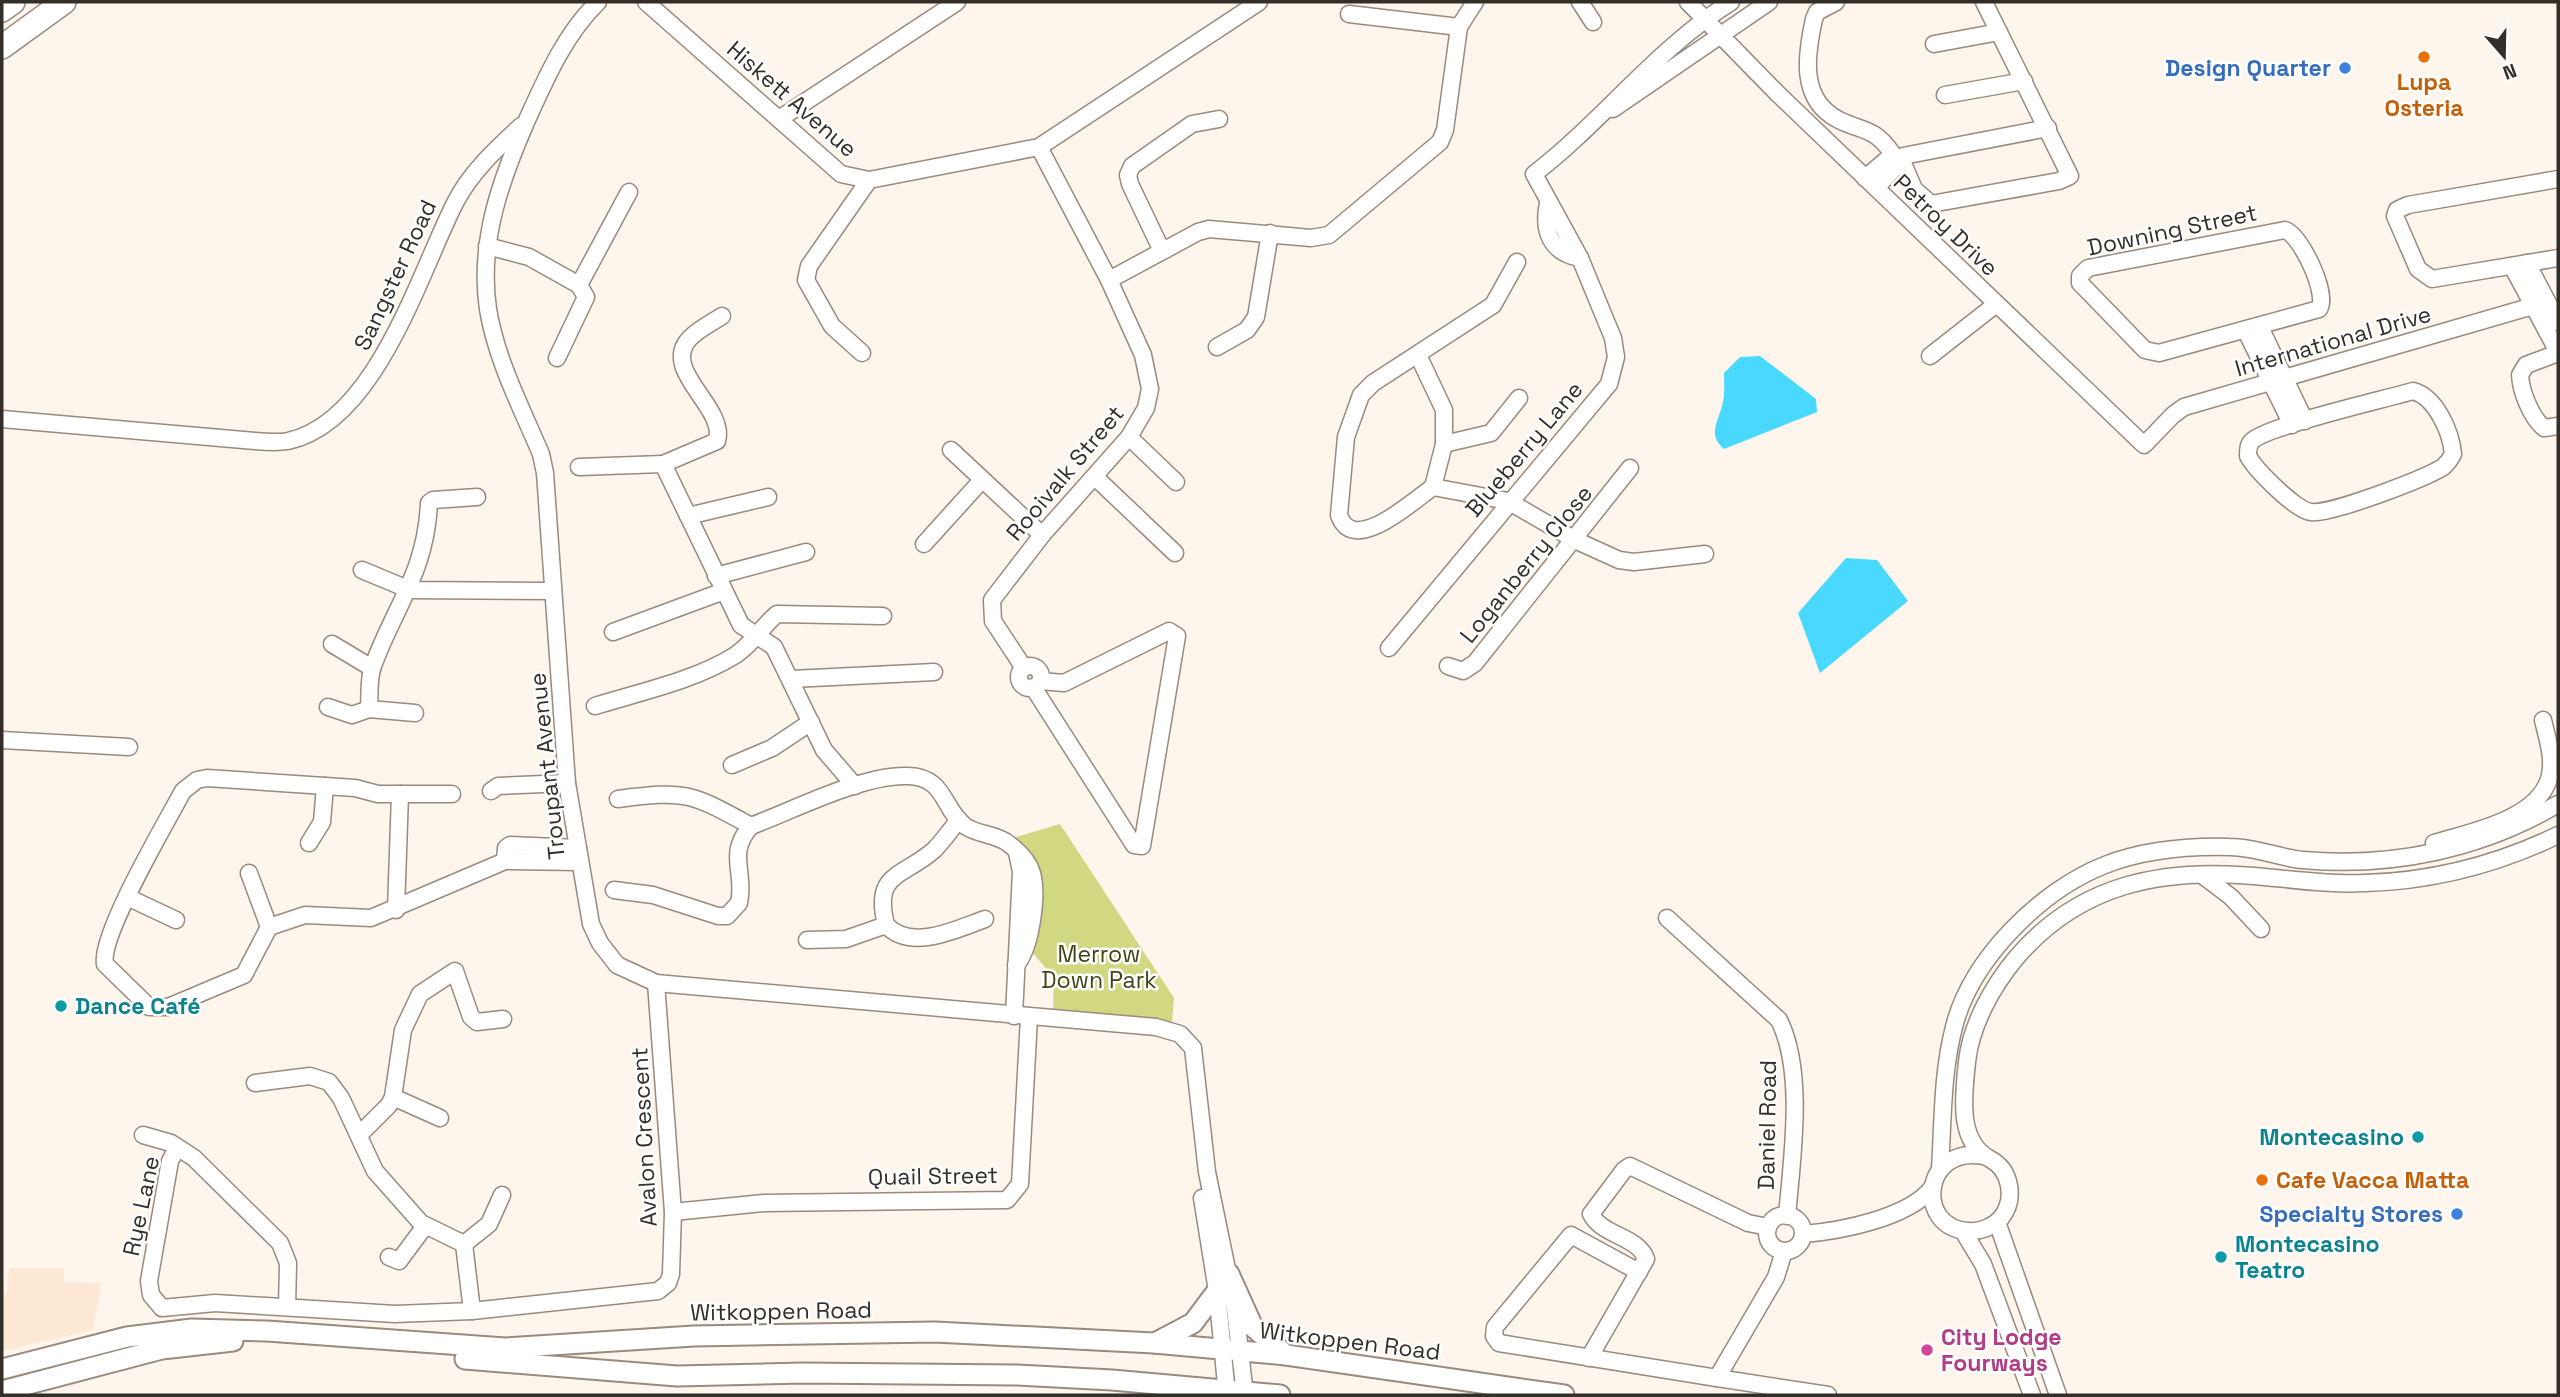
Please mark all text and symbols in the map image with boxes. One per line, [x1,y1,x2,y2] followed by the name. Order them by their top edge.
[2469,21,2539,91] north arrow
[721,34,863,164] street label: Hiskett Avenue
[2416,49,2432,65] marker: Lupa Osteria
[2165,53,2331,83] place label: Design Quarter
[2499,58,2520,85] text: N
[2337,60,2353,76] marker: Design Quarter
[2384,67,2464,123] place label: Lupa Osteria
[1887,167,2005,283] street label: Petroy Drive
[347,195,443,355] street label: Sangster Road
[2085,197,2259,263] street label: Downing Street
[2231,299,2435,383] street label: International Drive
[1459,375,1589,523] street label: Blueberry Lane
[1000,399,1130,547] street label: Rooivalk Street
[1453,479,1599,649] street label: Loganberry Close
[522,671,572,861] street label: Troupant Avenue
[1041,939,1157,995] park label: Merrow Down Park
[75,991,201,1021] place label: Dance Café
[53,998,69,1014] marker: Dance Café
[624,1046,664,1228] street label: Avalon Crescent
[1751,1060,1783,1190] street label: Daniel Road
[2259,1122,2404,1152] place label: Montecasino
[2410,1129,2426,1145] marker: Montecasino
[116,1153,166,1259] street label: Rye Lane
[868,1160,998,1192] street label: Quail Street
[2276,1165,2469,1195] place label: Cafe Vacca Matta
[2254,1172,2270,1188] marker: Cafe Vacca Matta
[2260,1199,2443,1229] place label: Specialty Stores
[2449,1206,2465,1222] marker: Specialty Stores
[2235,1229,2380,1285] place label: Montecasino Teatro
[2213,1249,2229,1265] marker: Montecasino Teatro
[690,1294,872,1328] street label: Witkoppen Road
[1258,1315,1442,1367] street label: Witkoppen Road
[1941,1322,2062,1378] place label: City Lodge Fourways
[1919,1342,1935,1358] marker: City Lodge Fourways

